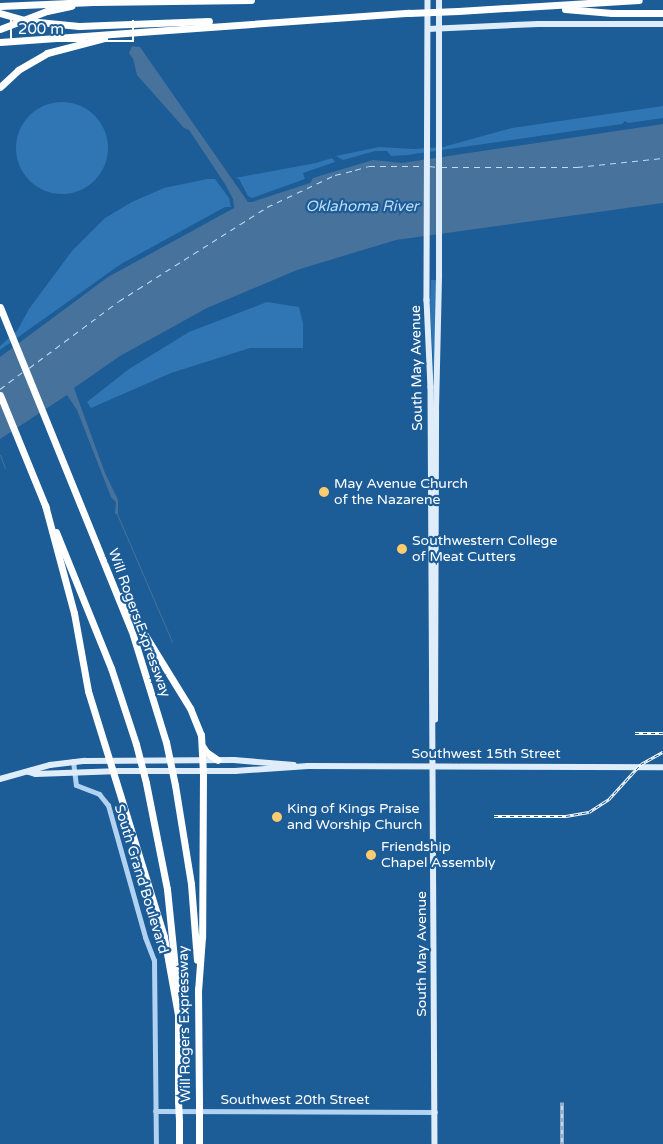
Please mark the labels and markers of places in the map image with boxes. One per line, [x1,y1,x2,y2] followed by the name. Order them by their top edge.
[334,476,468,508] place label: May Avenue Church of the Nazarene
[318,486,330,498] marker: May Avenue Church of the Nazarene
[412,533,557,566] place label: Southwestern College of Meat Cutters
[396,543,408,555] marker: Southwestern College of Meat Cutters
[287,801,422,834] place label: King of Kings Praise and Worship Church
[271,811,283,823] marker: King of Kings Praise and Worship Church
[381,839,496,872] place label: Friendship Chapel Assembly
[365,849,377,861] marker: Friendship Chapel Assembly

